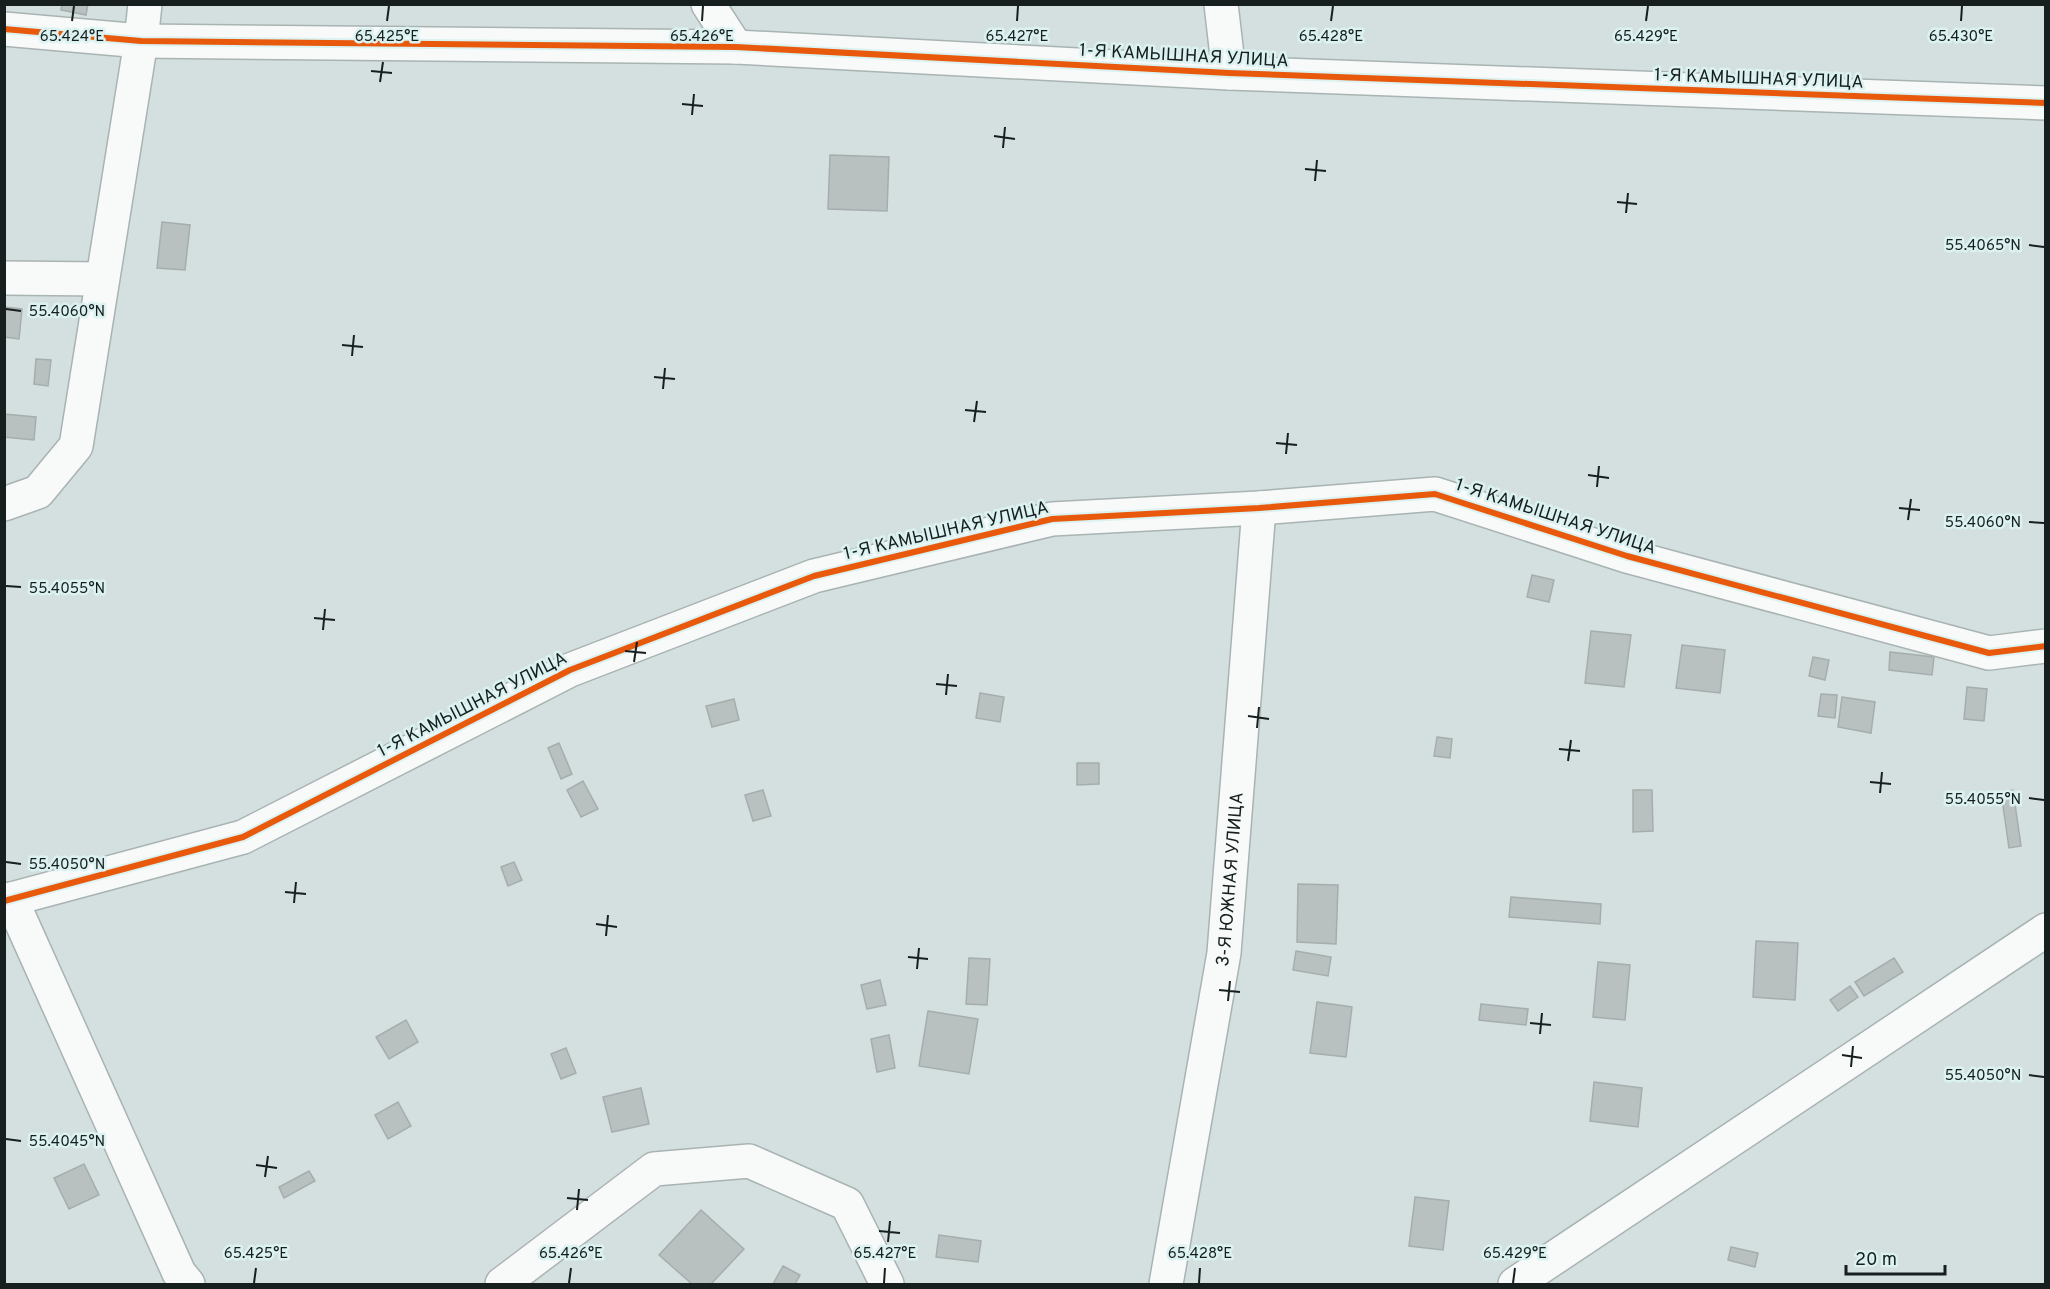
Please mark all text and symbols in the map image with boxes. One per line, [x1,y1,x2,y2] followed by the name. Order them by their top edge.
[40,28,104,47] text: 65.424°E
[355,28,419,47] text: 65.425°E
[670,28,734,47] text: 65.426°E
[986,28,1048,47] text: 65.427°E
[1299,28,1363,47] text: 65.428°E
[1614,28,1678,47] text: 65.429°E
[1929,28,1993,47] text: 65.430°E
[1079,40,1289,73] street label: 1-Я КАМЫШНАЯ УЛИЦА
[1654,64,1864,95] street label: 1-Я КАМЫШНАЯ УЛИЦА
[1945,237,2021,256] text: 55.4065°N
[29,303,105,322] text: 55.4060°N
[1452,474,1659,561] street label: 1-Я КАМЫШНАЯ УЛИЦА
[842,497,1051,566] street label: 1-Я КАМЫШНАЯ УЛИЦА
[1945,514,2021,533] text: 55.4060°N
[29,580,105,599] text: 55.4055°N
[374,648,571,763] street label: 1-Я КАМЫШНАЯ УЛИЦА
[1212,791,1250,968] street label: 3-Я ЮЖНАЯ УЛИЦА
[1945,791,2021,810] text: 55.4055°N
[29,856,105,875] text: 55.4050°N
[1945,1067,2021,1086] text: 55.4050°N
[29,1133,105,1152] text: 55.4045°N
[1846,1238,1945,1276] scale bar
[224,1245,288,1264] text: 65.425°E
[539,1245,603,1264] text: 65.426°E
[854,1245,916,1264] text: 65.427°E
[1168,1245,1232,1264] text: 65.428°E
[1483,1245,1547,1264] text: 65.429°E
[1855,1249,1897,1272] text: 20 m

